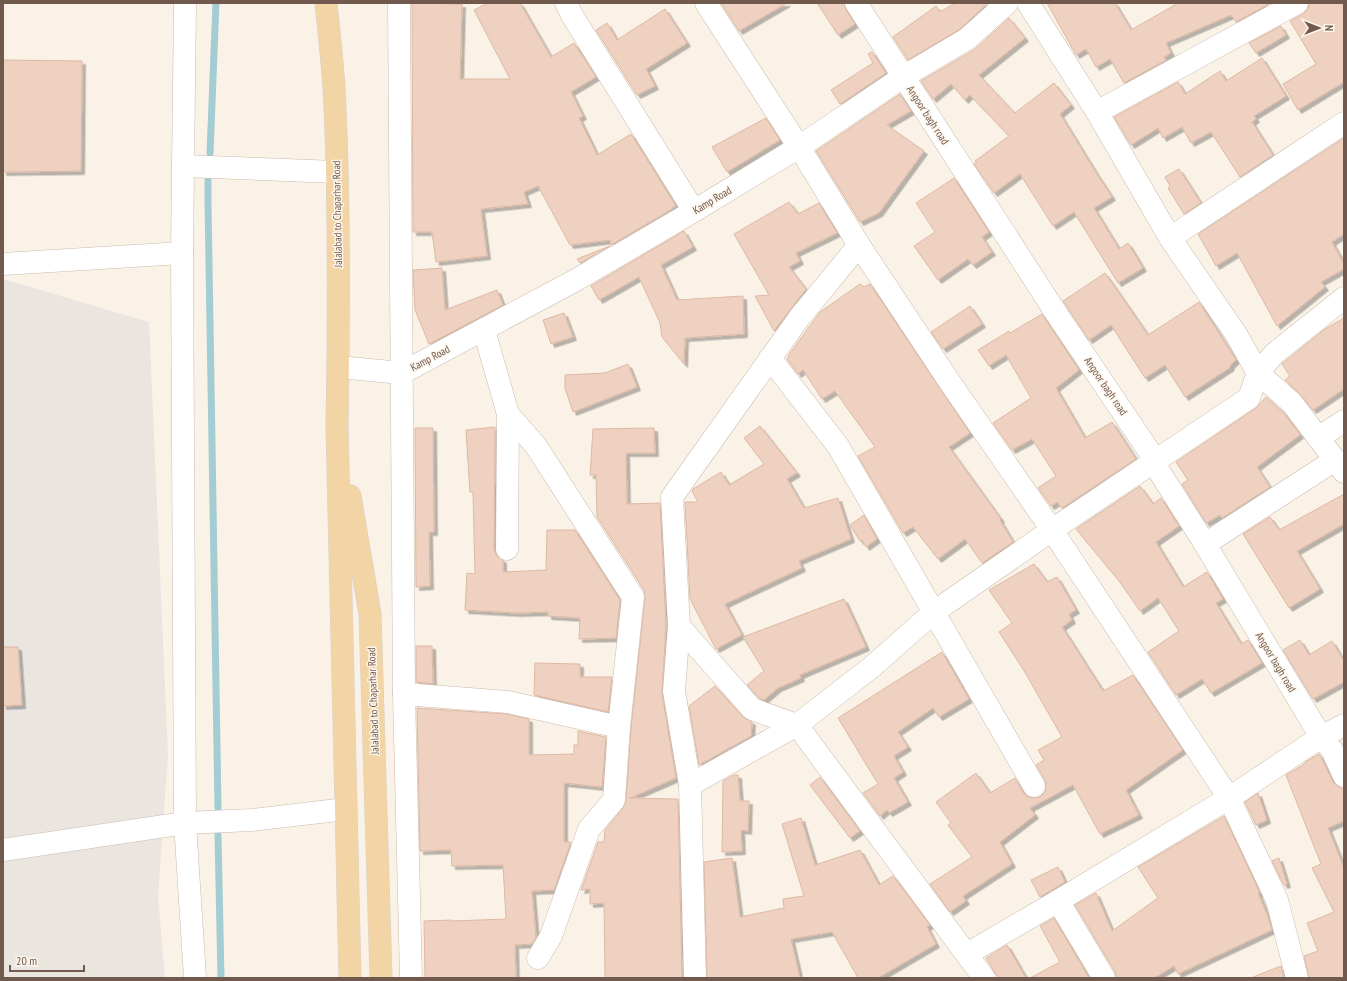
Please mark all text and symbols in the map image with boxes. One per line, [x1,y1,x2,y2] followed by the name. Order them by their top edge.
[1299,8,1339,48] north arrow
[1322,25,1336,31] text: N
[904,83,952,147] street label: Angoor bagh road
[329,160,345,269] street label: Jalalabad to Chaparhar Road
[690,183,734,217] street label: Kamp Road
[408,342,452,374] street label: Kamp Road
[1081,354,1131,418] street label: Angoor bagh road
[1253,629,1300,695] street label: Angoor bagh road
[364,647,382,756] street label: Jalalabad to Chaparhar Road
[10,947,84,973] scale bar
[16,953,37,968] text: 20 m

